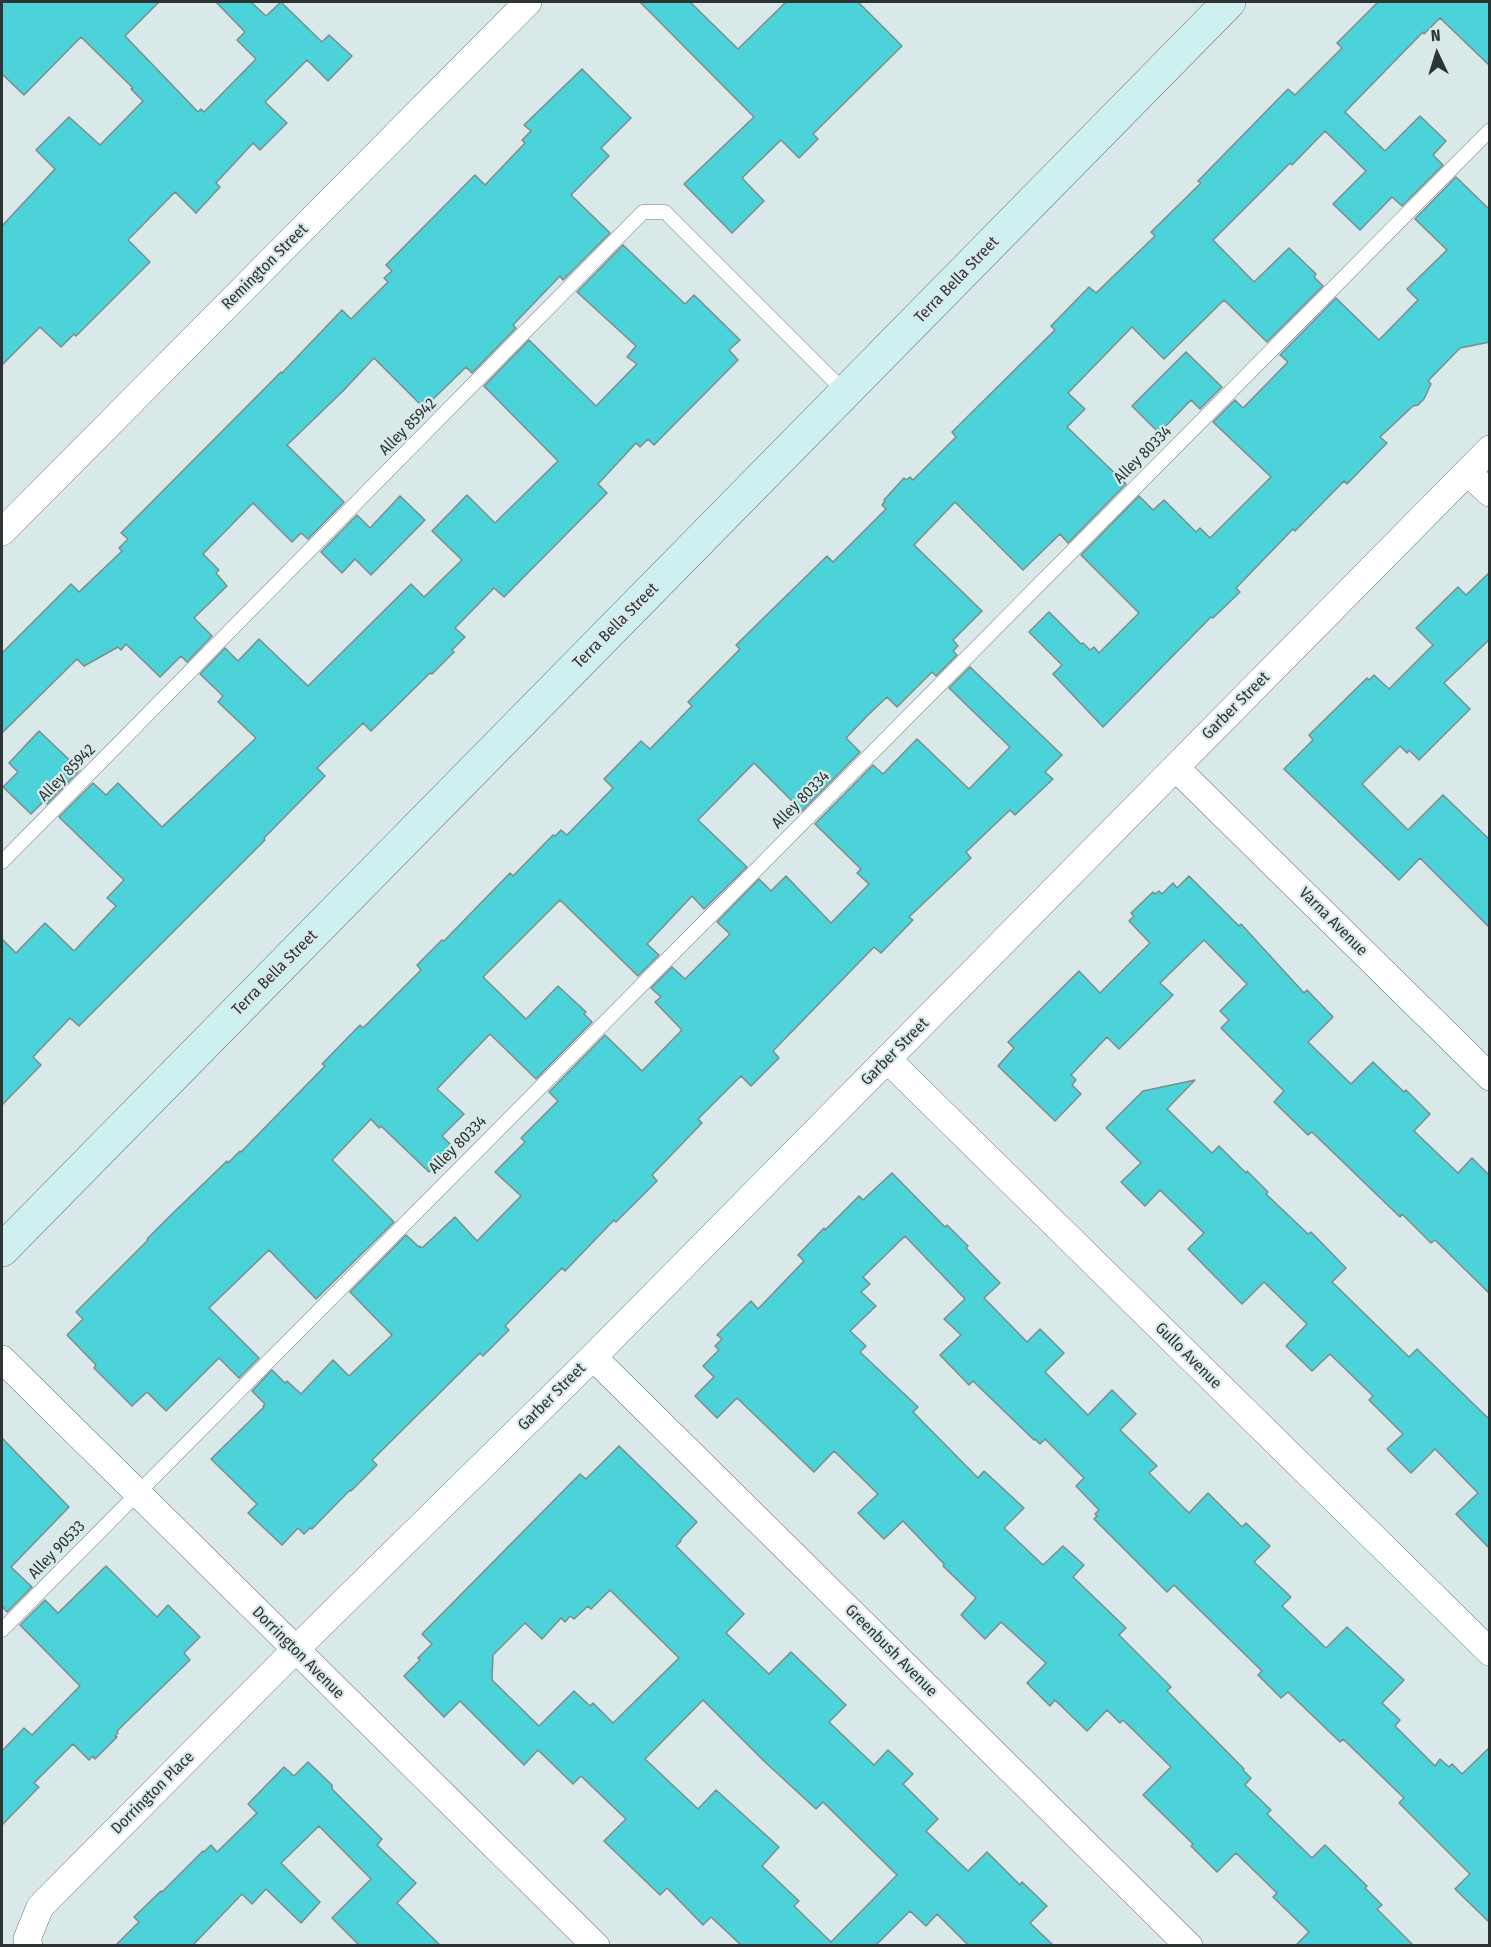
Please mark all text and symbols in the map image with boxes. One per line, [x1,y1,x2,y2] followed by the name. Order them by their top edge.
[1407,24,1467,84] north arrow
[1430,26,1441,45] text: N
[218,220,312,314] street label: Remington Street
[911,233,1003,327] street label: Terra Bella Street
[375,394,441,460] street label: Alley 85942
[1110,422,1176,488] street label: Alley 80334
[569,579,663,673] street label: Terra Bella Street
[1198,668,1274,744] street label: Garber Street
[34,740,100,806] street label: Alley 85942
[768,767,834,833] street label: Alley 80334
[1295,884,1371,960] street label: Varna Avenue
[228,926,322,1020] street label: Terra Bella Street
[857,1014,933,1090] street label: Garber Street
[425,1112,491,1178] street label: Alley 80334
[1151,1319,1225,1393] street label: Gullo Avenue
[514,1359,590,1435] street label: Garber Street
[25,1517,89,1583] street label: Alley 90533
[841,1601,941,1701] street label: Greenbush Avenue
[248,1603,348,1703] street label: Dorrington Avenue
[108,1748,198,1838] street label: Dorrington Place

